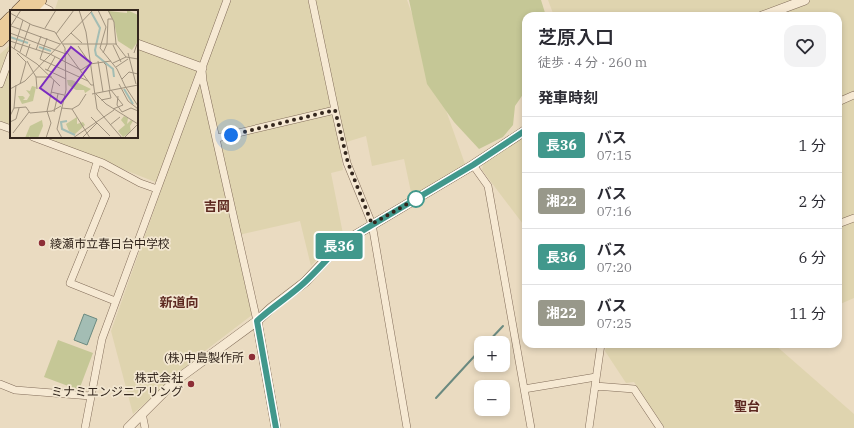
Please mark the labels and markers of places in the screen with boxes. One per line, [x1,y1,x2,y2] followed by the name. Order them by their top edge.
[407,190,425,208] unlabelled marker
[50,236,170,251] place label: 綾瀬市立春日台中学校
[37,238,47,248] marker: 綾瀬市立春日台中学校
[164,350,244,365] place label: (株)中島製作所
[247,352,257,362] marker: (株)中島製作所
[51,370,183,399] place label: 株式会社 ミナミエンジニアリング
[186,379,196,389] marker: 株式会社 ミナミエンジニアリング

